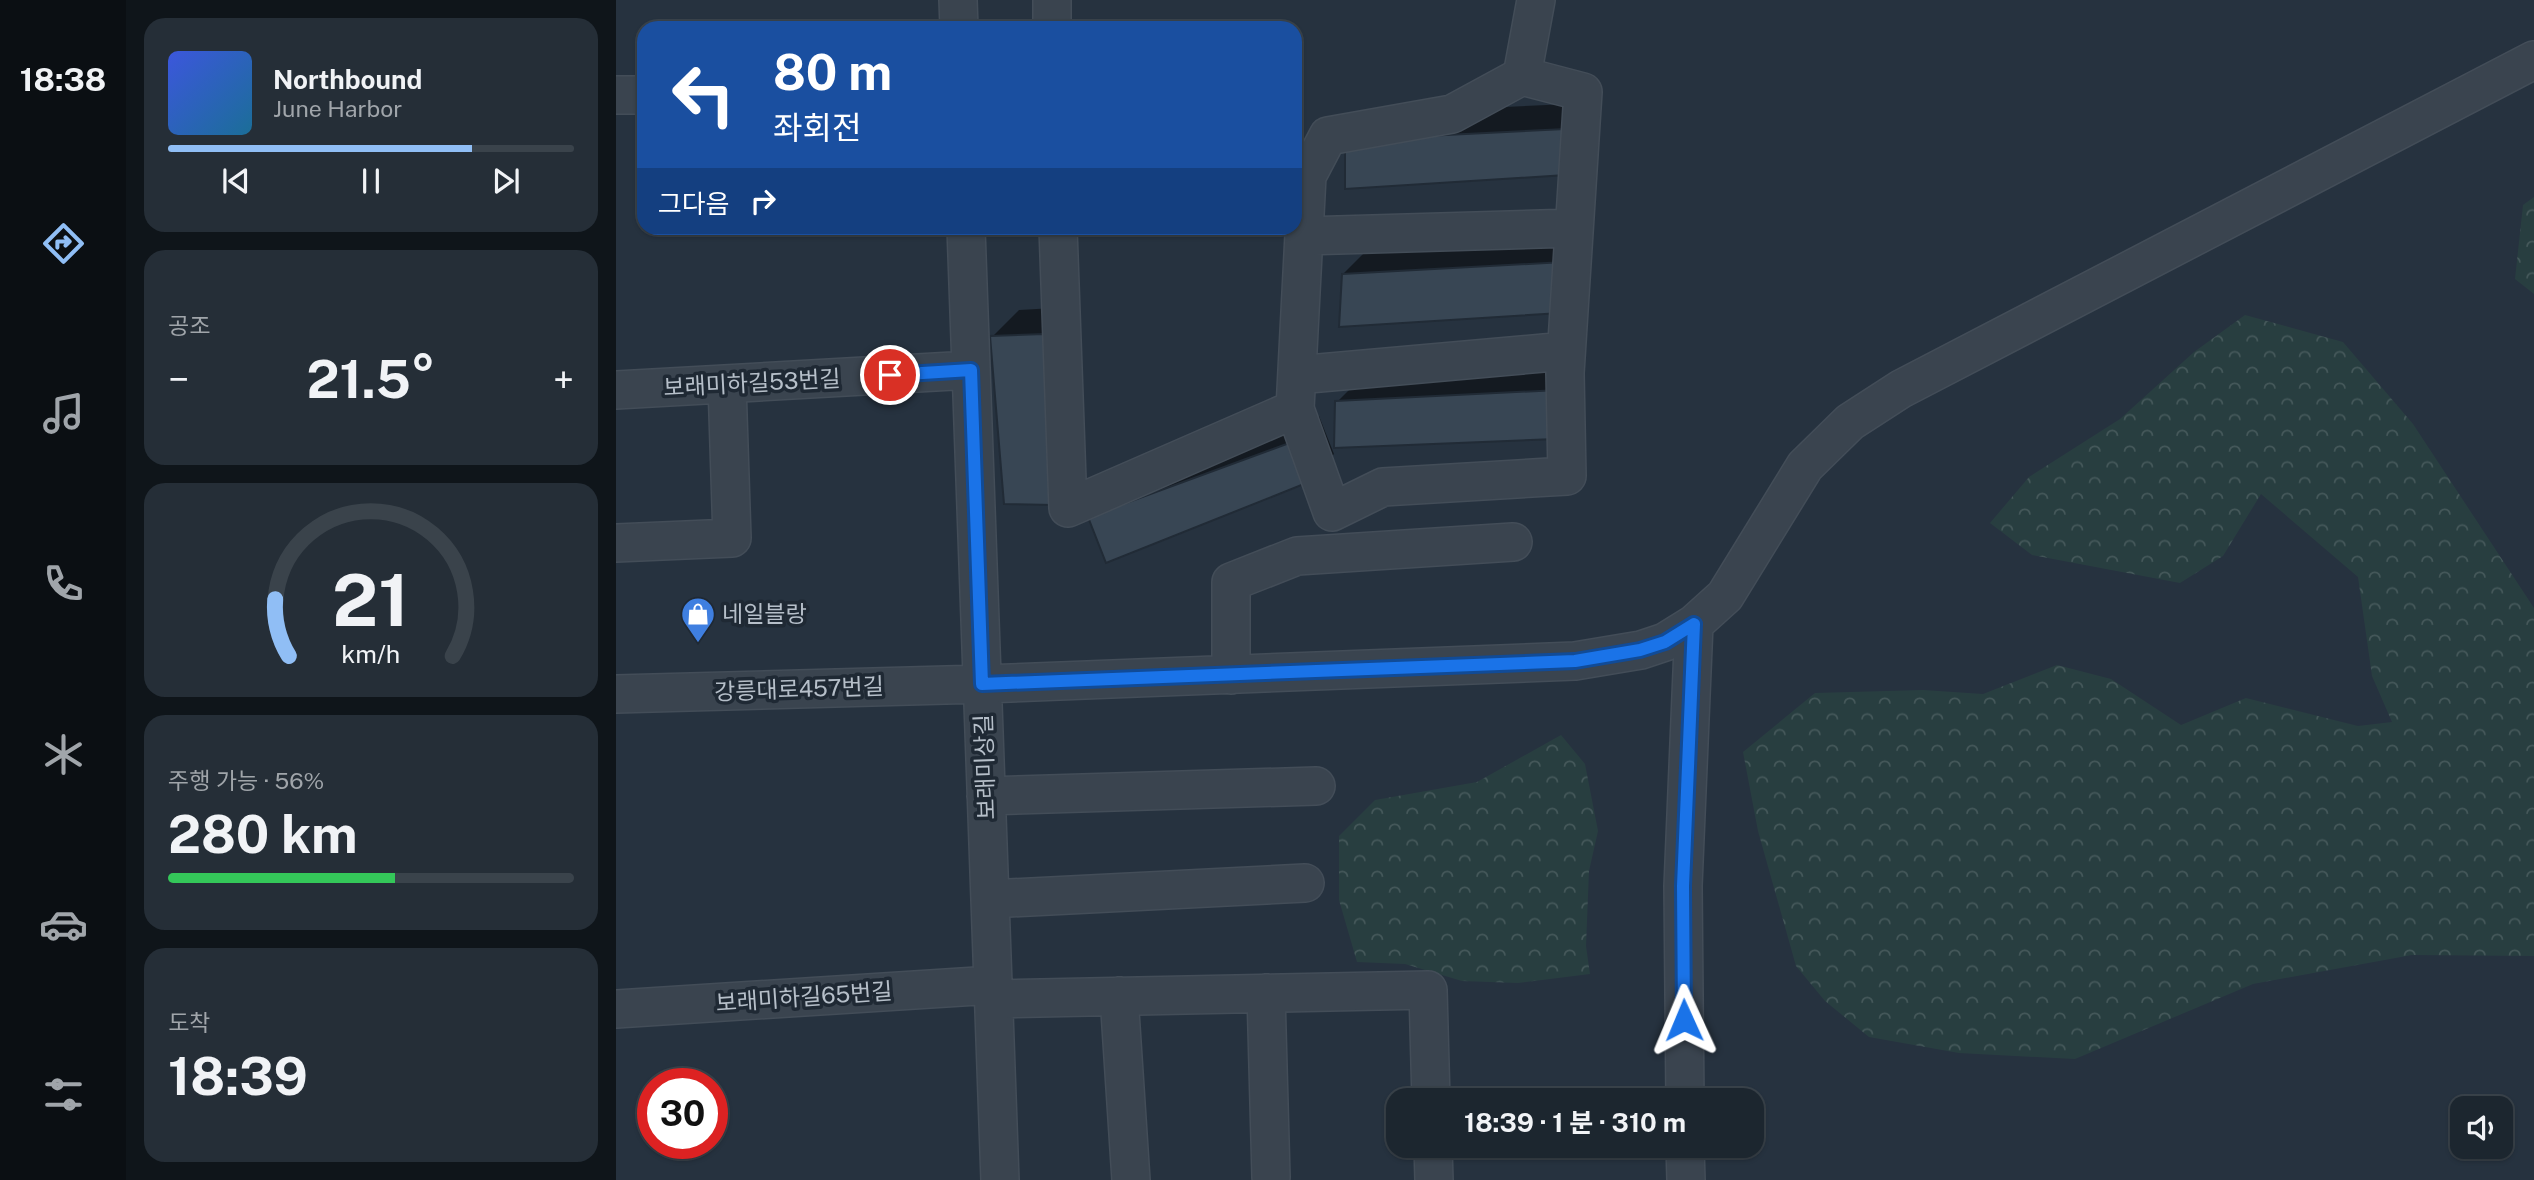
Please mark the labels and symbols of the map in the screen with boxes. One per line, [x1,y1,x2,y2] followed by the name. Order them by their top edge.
[860,345,920,405] pin
[663,364,841,401] street label: 보래미하길53번길
[679,595,717,644] shop icon: 네일블랑
[722,600,807,627] place label: 네일블랑
[714,672,884,705] street label: 강릉대로457번길
[969,714,1000,820] street label: 보래미상길
[715,977,893,1016] street label: 보래미하길65번길
[1647,983,1721,1057] position arrow
[637,1068,728,1159] speed limit sign: 30

